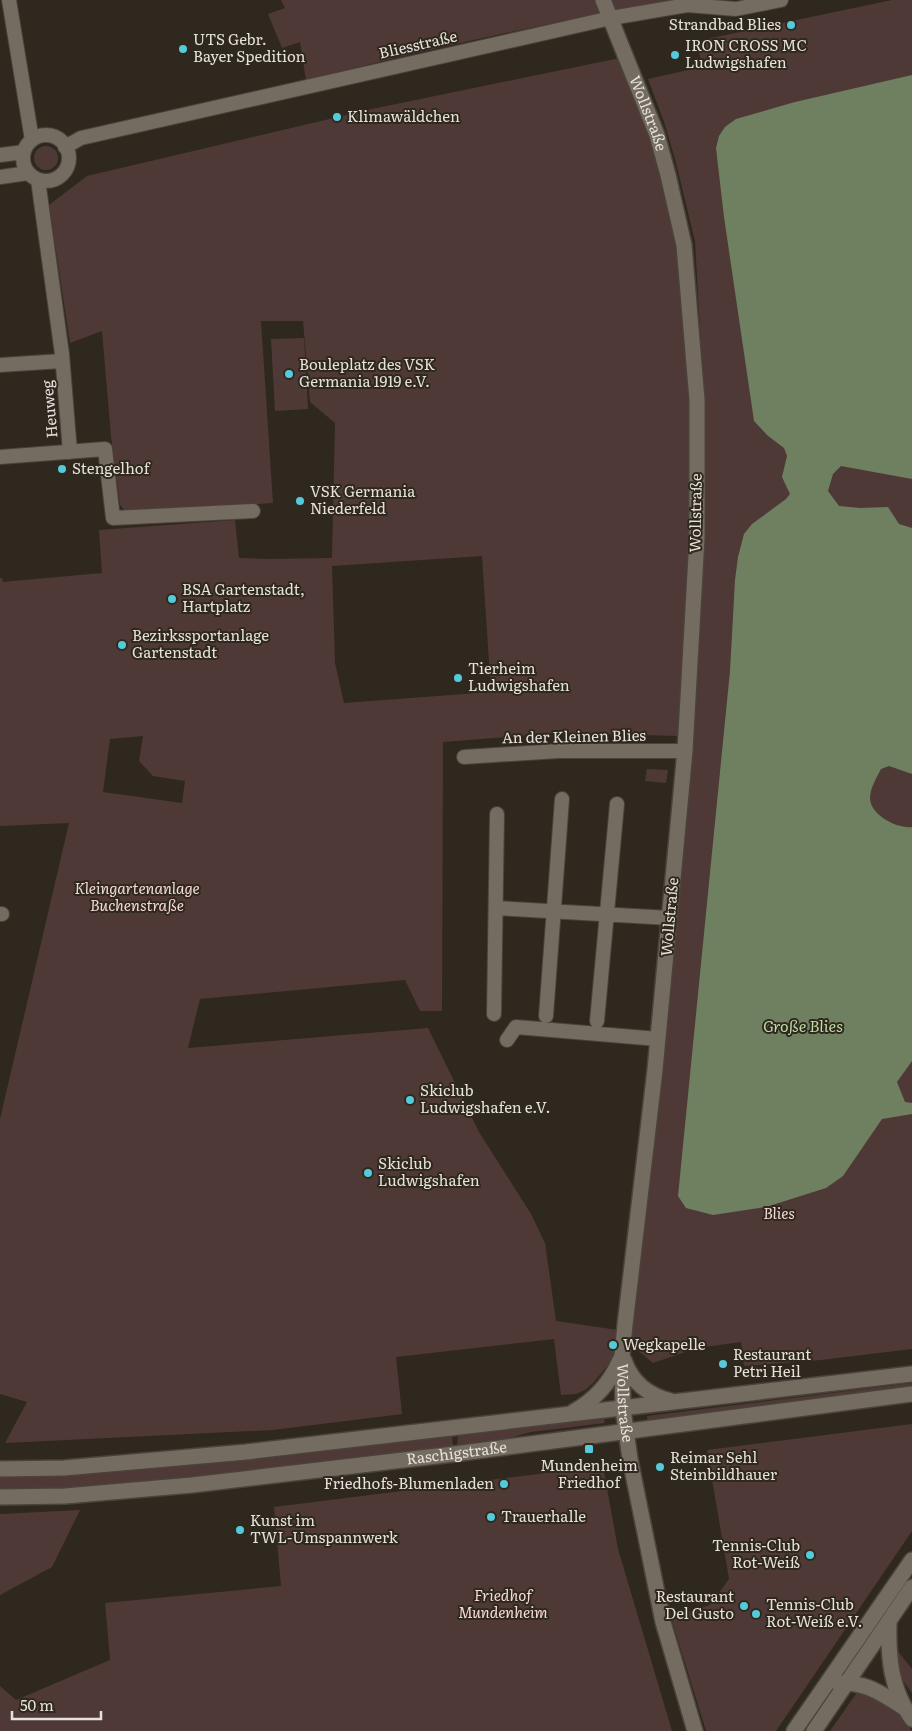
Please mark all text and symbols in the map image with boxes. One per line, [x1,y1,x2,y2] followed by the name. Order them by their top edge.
[669,12,781,35] place label: Strandbad Blies
[785,19,797,31] marker: Strandbad Blies
[376,23,459,64] street label: Bliesstraße
[193,27,306,67] place label: UTS Gebr. Bayer Spedition
[685,33,807,73] place label: IRON CROSS MC Ludwigshafen
[177,43,189,55] marker: UTS Gebr. Bayer Spedition
[669,49,681,61] marker: IRON CROSS MC Ludwigshafen
[624,72,674,153] street label: Wollstraße
[347,104,460,127] place label: Klimawäldchen
[331,111,343,123] marker: Klimawäldchen
[299,352,436,392] place label: Bouleplatz des VSK Germania 1919 e.V.
[283,368,295,380] marker: Bouleplatz des VSK Germania 1919 e.V.
[34,379,62,439] street label: Heuweg
[72,456,151,479] place label: Stengelhof
[56,463,68,475] marker: Stengelhof
[682,473,707,553] street label: Wollstraße
[310,479,416,519] place label: VSK Germania Niederfeld
[294,495,306,507] marker: VSK Germania Niederfeld
[182,577,305,617] place label: BSA Gartenstadt, Hartplatz
[166,593,178,605] marker: BSA Gartenstadt, Hartplatz
[132,623,269,663] place label: Bezirkssportanlage Gartenstadt
[116,639,128,651] marker: Bezirkssportanlage Gartenstadt
[468,656,570,696] place label: Tierheim Ludwigshafen
[452,672,464,684] marker: Tierheim Ludwigshafen
[502,723,646,748] street label: An der Kleinen Blies
[74,876,200,916] park label: Kleingartenanlage Buchenstraße
[654,876,683,957] street label: Wollstraße
[763,1013,843,1037] water label: Große Blies
[420,1078,550,1118] place label: Skiclub Ludwigshafen e.V.
[404,1094,416,1106] marker: Skiclub Ludwigshafen e.V.
[378,1151,480,1191] place label: Skiclub Ludwigshafen
[362,1167,374,1179] marker: Skiclub Ludwigshafen
[763,1201,795,1224] park label: Blies
[623,1332,706,1355] place label: Wegkapelle
[607,1339,619,1351] marker: Wegkapelle
[733,1342,811,1382] place label: Restaurant Petri Heil
[717,1358,729,1370] marker: Restaurant Petri Heil
[612,1363,641,1444] street label: Wollstraße
[405,1434,508,1470] street label: Raschigstraße
[583,1443,595,1455] marker: Mundenheim Friedhof
[670,1445,777,1485] place label: Reimar Sehl Steinbildhauer
[540,1453,638,1493] place label: Mundenheim Friedhof
[654,1461,666,1473] marker: Reimar Sehl Steinbildhauer
[324,1471,494,1494] place label: Friedhofs-Blumenladen
[498,1478,510,1490] marker: Friedhofs-Blumenladen
[501,1504,586,1527] place label: Trauerhalle
[250,1508,399,1548] place label: Kunst im TWL-Umspannwerk
[485,1511,497,1523] marker: Trauerhalle
[234,1524,246,1536] marker: Kunst im TWL-Umspannwerk
[712,1533,800,1573] place label: Tennis-Club Rot-Weiß
[804,1549,816,1561] marker: Tennis-Club Rot-Weiß
[458,1583,548,1623] park label: Friedhof Mundenheim
[656,1584,734,1624] place label: Restaurant Del Gusto
[766,1592,862,1632] place label: Tennis-Club Rot-Weiß e.V.
[738,1600,750,1612] marker: Restaurant Del Gusto
[750,1608,762,1620] marker: Tennis-Club Rot-Weiß e.V.
[12,1688,101,1720] scale bar
[20,1693,54,1716] text: 50 m

